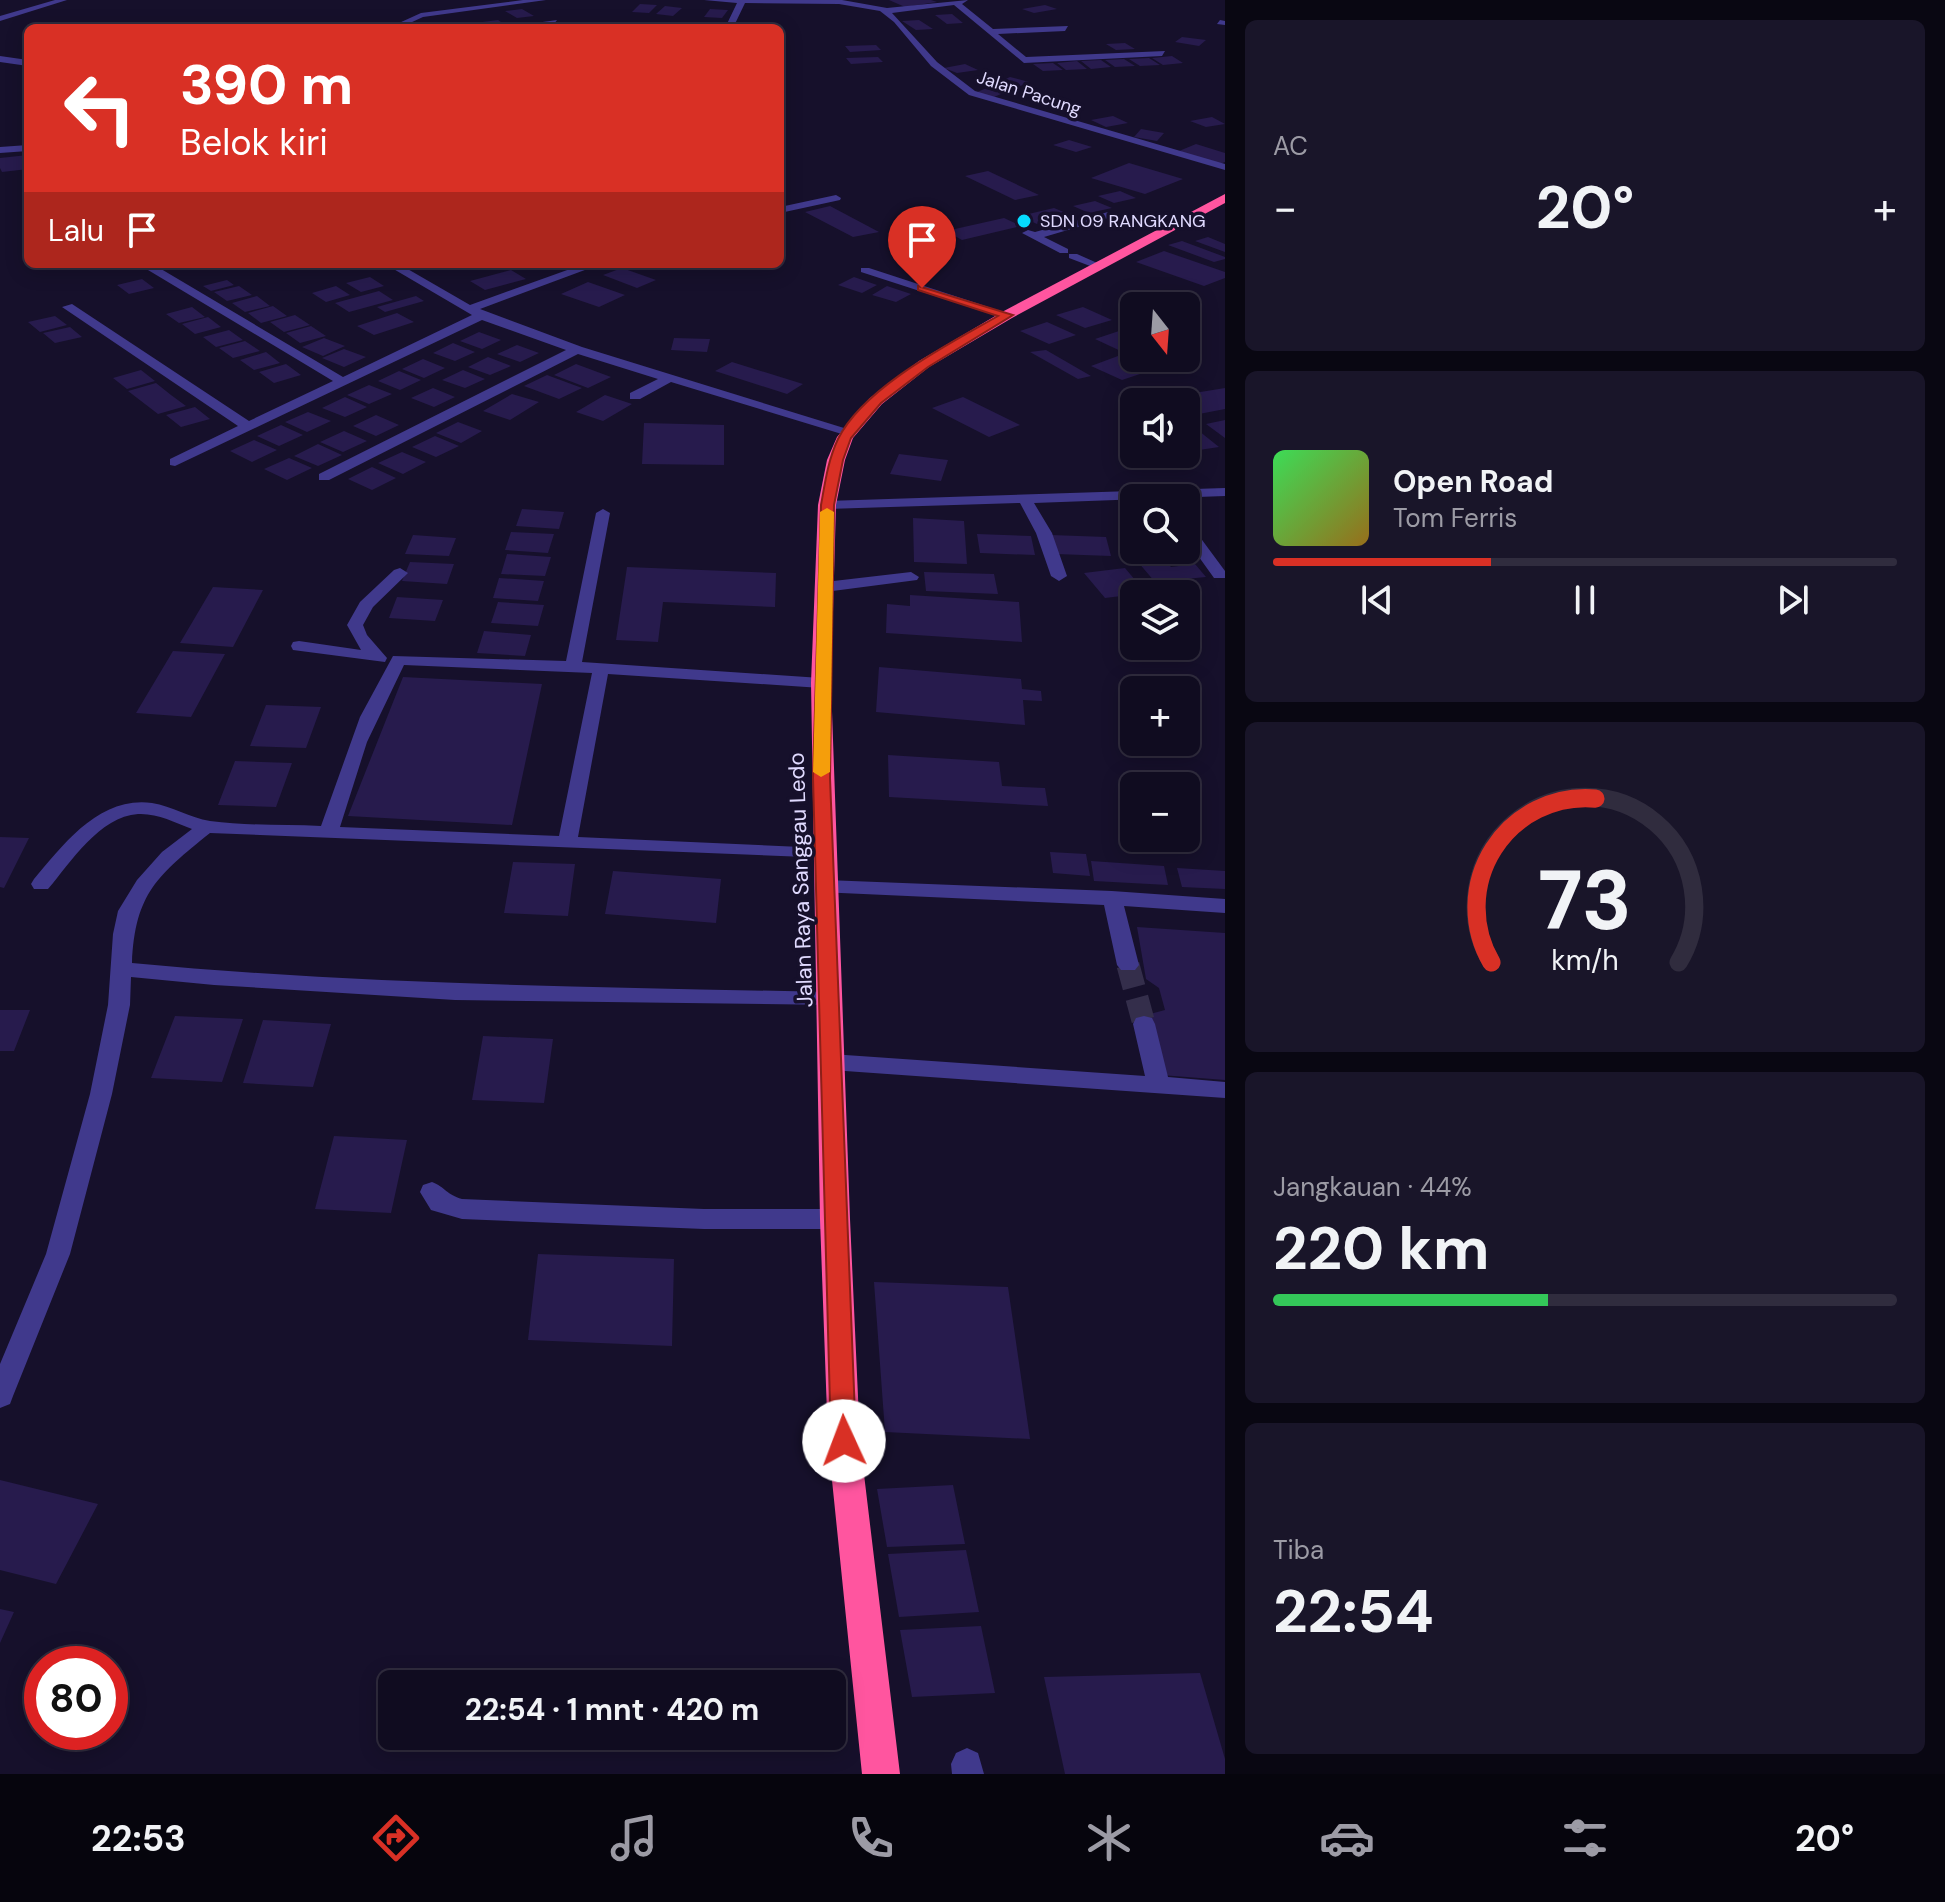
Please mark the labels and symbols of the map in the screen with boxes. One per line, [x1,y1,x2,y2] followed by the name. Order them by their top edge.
[974,65,1084,121] street label: Jalan Pacung
[888,206,956,288] pin
[1040,209,1206,233] place label: SDN 09 RANGKANG
[1015,212,1033,230] marker: SDN 09 RANGKANG
[1120,292,1200,372] north arrow
[782,752,819,1008] street label: Jalan Raya Sanggau Ledo
[802,1399,886,1483] position arrow
[24,1646,128,1750] speed limit sign: 80

